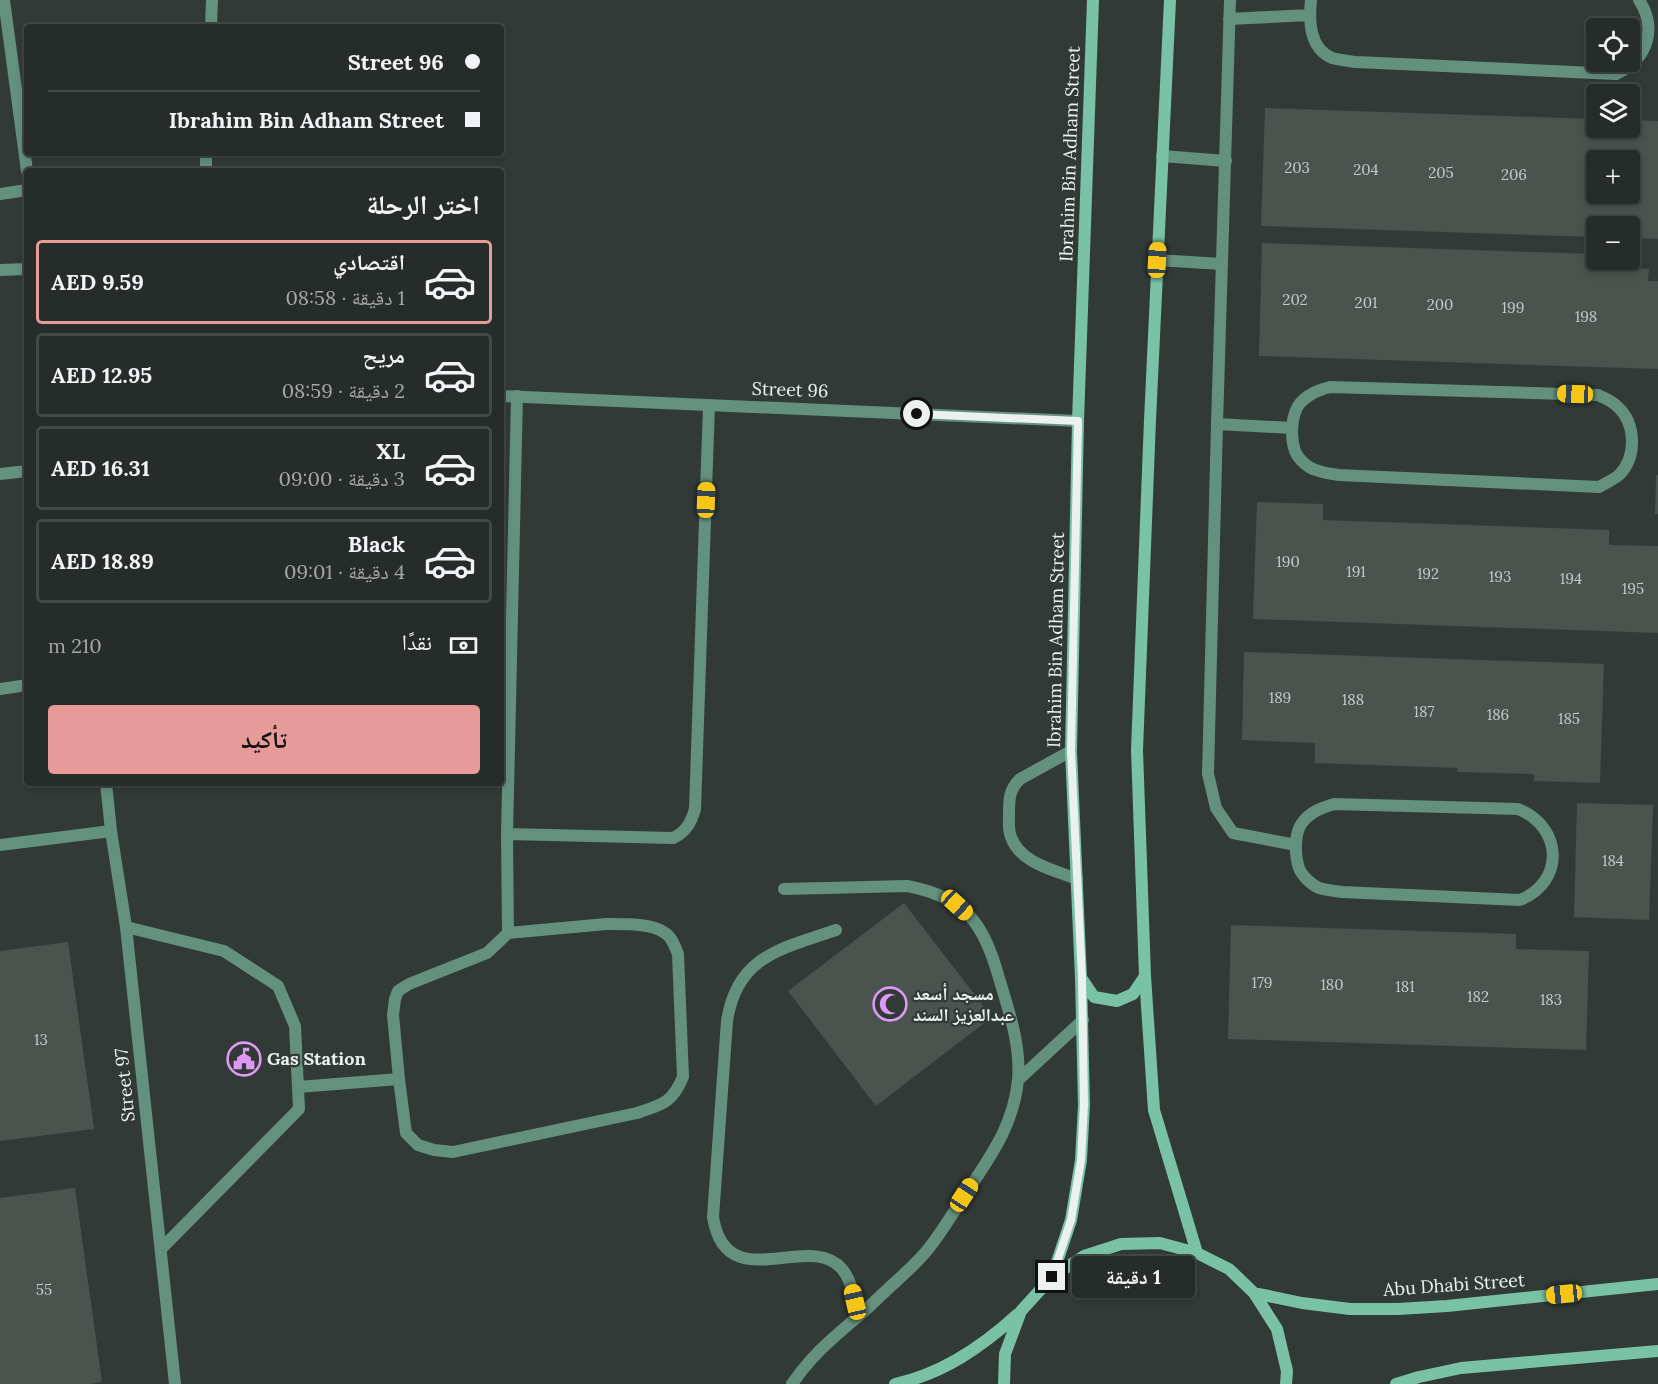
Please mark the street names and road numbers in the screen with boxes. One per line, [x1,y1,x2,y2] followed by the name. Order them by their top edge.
[1054,46,1085,262] street label: Ibrahim Bin Adham Street
[751,377,829,402] street label: Street 96
[1042,532,1069,748] street label: Ibrahim Bin Adham Street
[109,1047,140,1123] street label: Street 97
[1381,1268,1526,1301] street label: Abu Dhabi Street

